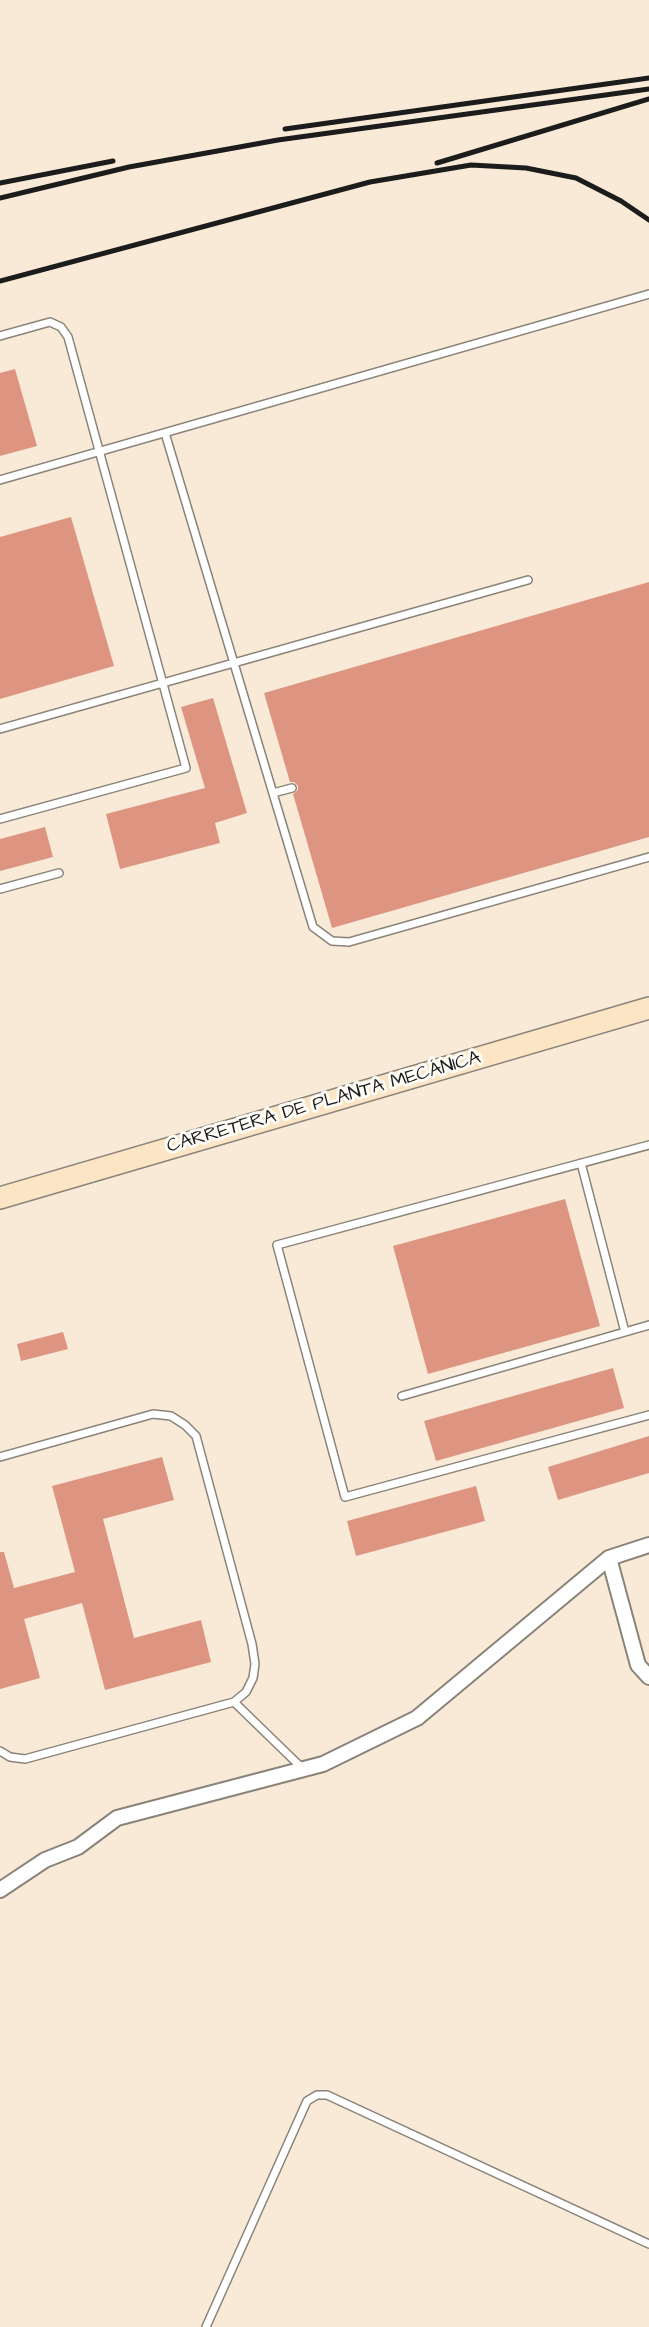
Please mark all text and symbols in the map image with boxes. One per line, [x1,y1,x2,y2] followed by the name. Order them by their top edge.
[164,1047,484,1159] street label: CARRETERA DE PLANTA MECÁNICA

